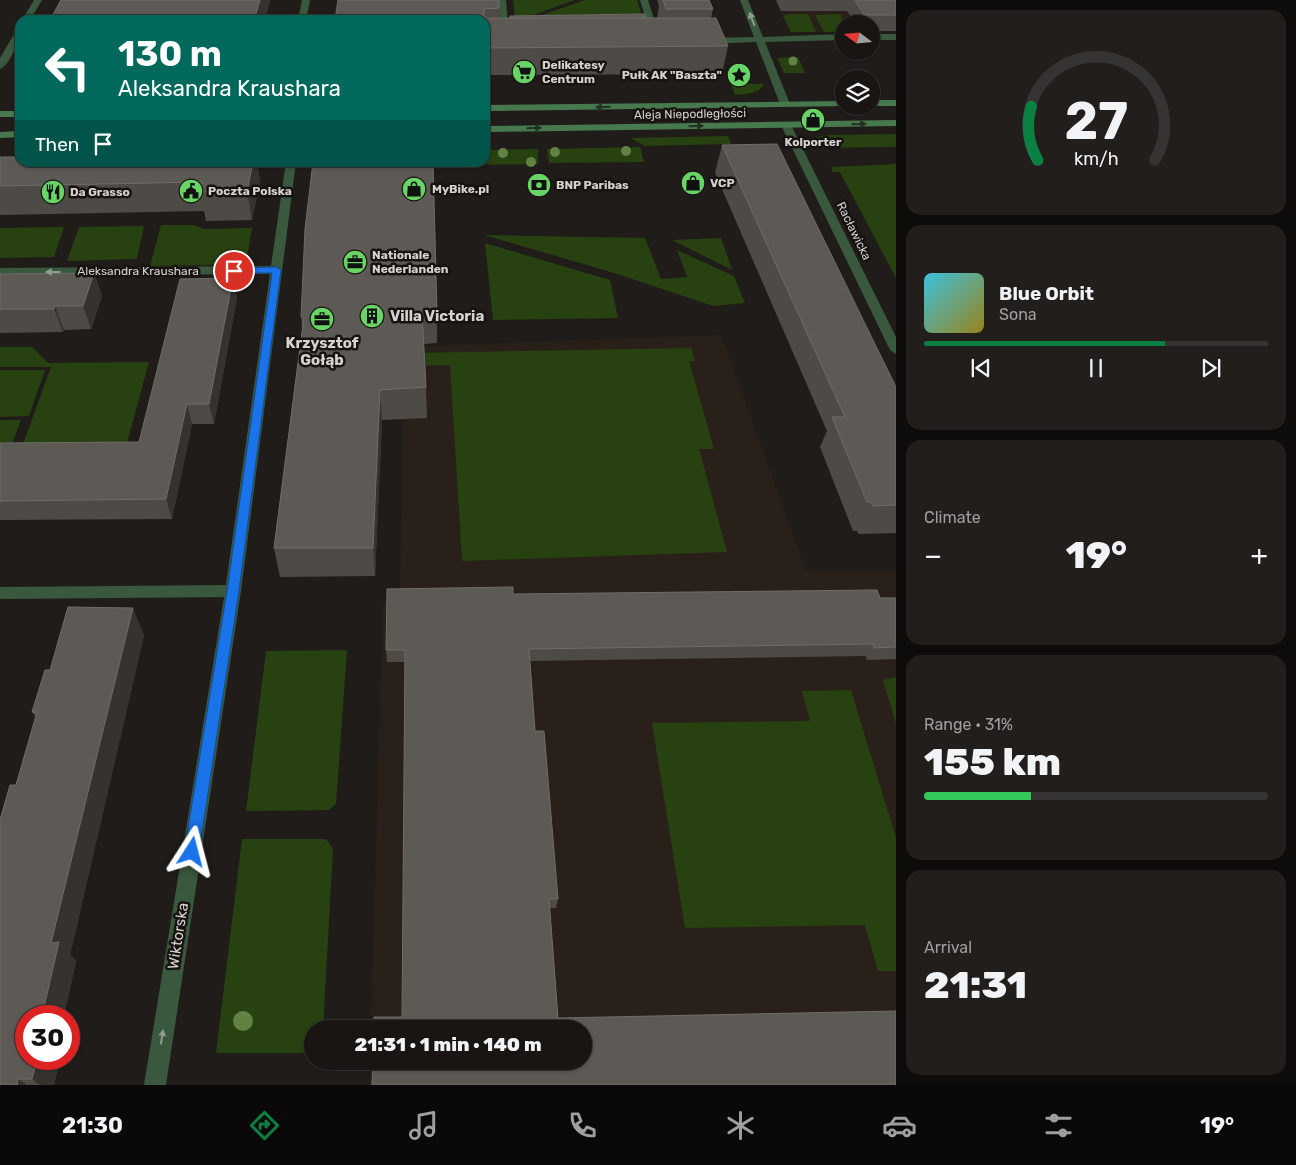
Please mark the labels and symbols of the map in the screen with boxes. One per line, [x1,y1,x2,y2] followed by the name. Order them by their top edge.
[748,11,756,26] one-way arrow
[835,15,880,60] north arrow
[542,58,605,86] place label: Delikatesy Centrum
[511,59,537,85] supermarket icon: Delikatesy Centrum
[726,62,752,88] place icon: Pułk AK "Baszta"
[622,68,722,82] place label: Pułk AK "Baszta"
[594,103,610,111] one-way arrow
[634,106,746,122] street label: Aleja Niepodległości
[800,107,826,133] shop icon: Kolporter
[851,120,867,128] one-way arrow
[688,122,704,130] one-way arrow
[526,124,542,132] one-way arrow
[785,135,842,149] place label: Kolporter
[680,170,706,196] shop icon: VCP
[526,172,552,198] bank icon: BNP Paribas
[401,176,427,202] shop icon: MyBike.pl
[710,176,735,190] place label: VCP
[178,178,204,204] public building icon: Poczta Polska
[556,178,629,192] place label: BNP Paribas
[40,179,66,205] restaurant icon: Da Grasso
[432,182,489,196] place label: MyBike.pl
[208,184,292,198] place label: Poczta Polska
[70,185,130,199] place label: Da Grasso
[834,200,874,262] street label: Racławicka
[372,248,449,276] place label: Nationale Nederlanden
[342,249,368,275] office icon: Nationale Nederlanden
[213,250,255,292] pin
[77,264,199,278] street label: Aleksandra Kraushara
[44,268,60,276] one-way arrow
[359,303,385,329] building icon: Villa Victoria
[309,306,335,332] office icon: Krzysztof Gołąb
[390,307,484,325] place label: Villa Victoria
[286,334,359,369] place label: Krzysztof Gołąb
[165,825,217,877] position arrow
[164,901,192,971] street label: Wiktorska
[15,1005,80,1070] speed limit sign: 30
[159,1028,167,1044] one-way arrow

